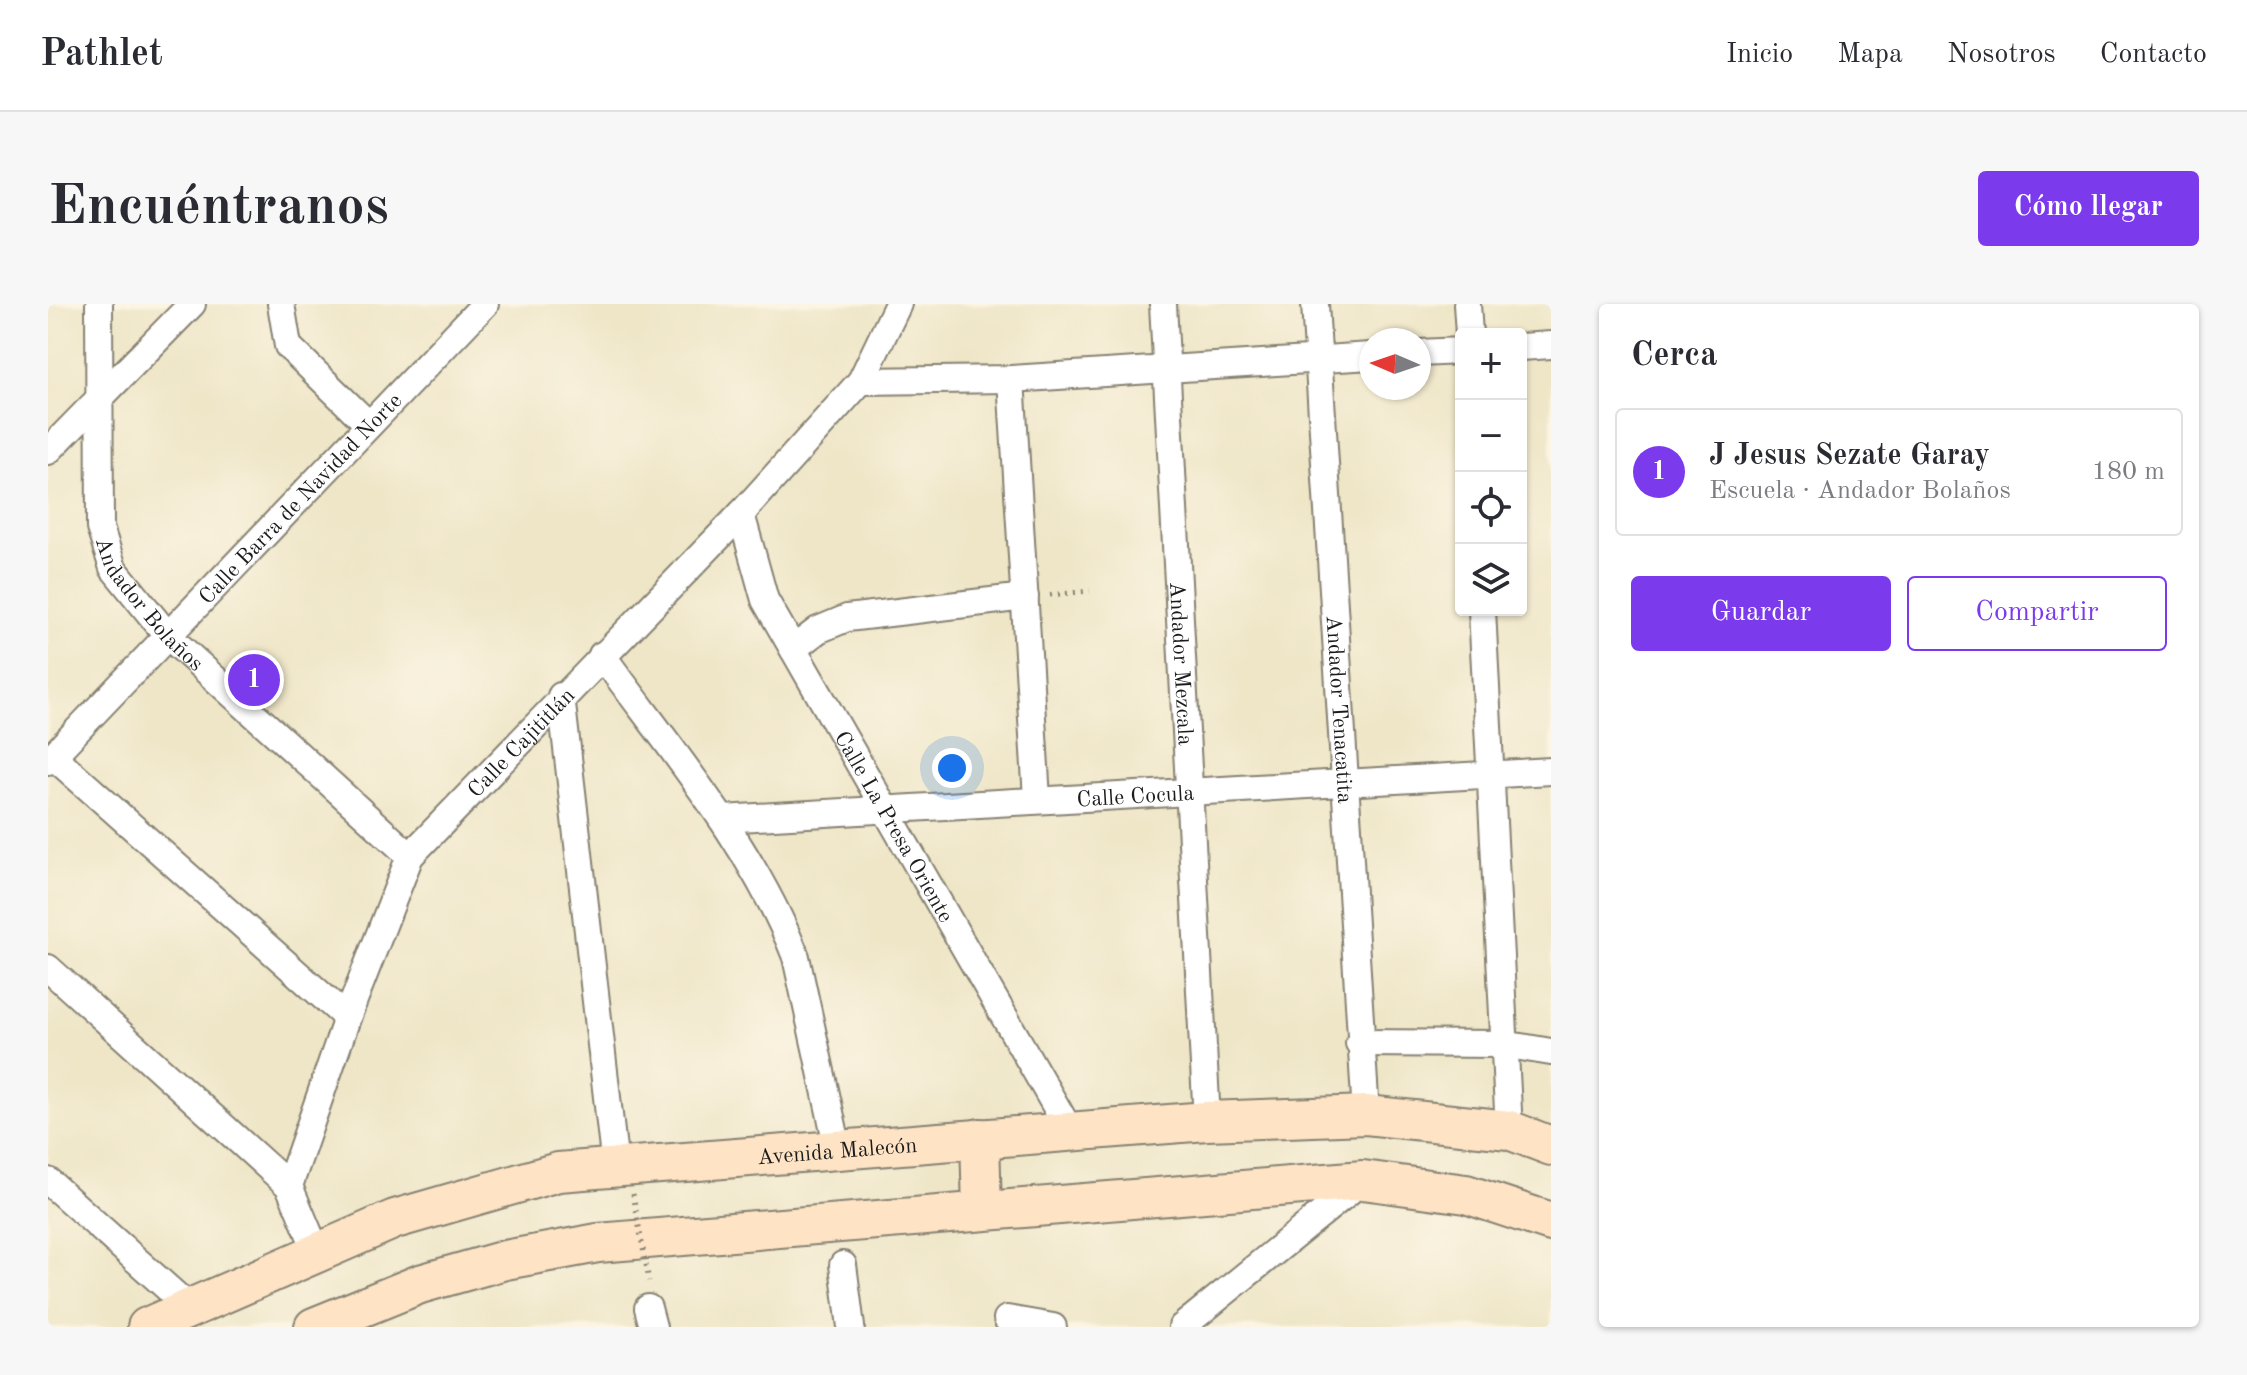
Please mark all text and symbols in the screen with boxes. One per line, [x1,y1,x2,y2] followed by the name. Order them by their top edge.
[40,36,163,74] text: Pathlet
[1726,41,1793,69] text: Inicio
[1837,41,1903,69] text: Mapa
[1947,41,2056,69] text: Nosotros
[2100,41,2207,69] text: Contacto
[1978,171,2199,246] button: Cómo llegar
[48,180,389,236] text: Encuéntranos
[1359,328,1431,400] north arrow
[1455,328,1527,616] map controls
[1455,328,1527,400] button: +
[1631,339,1717,373] text: Cerca
[196,390,407,609] street label: Calle Barra de Navidad Norte
[1455,400,1527,472] button: −
[1709,441,1990,471] text: J Jesus Sezate Garay
[1651,459,1667,485] text: 1
[2092,459,2165,485] text: 180 m
[1455,472,1527,544] button: locate
[1709,478,2011,504] text: Escuela · Andador Bolaños
[91,535,207,676] street label: Andador Bolaños
[1455,544,1527,616] button: layers
[1631,576,1891,651] button: Guardar
[1907,576,2167,651] button: Compartir
[1165,581,1196,746] street label: Andador Mezcala
[1322,615,1355,804] street label: Andador Tenacatita
[228,650,280,710] pin: 1
[464,684,579,802] street label: Calle Cajititlán
[830,728,957,926] street label: Calle La Presa Oriente
[932,748,972,788] your location
[1076,783,1195,811] street label: Calle Cocula
[756,1135,918,1169] street label: Avenida Malecón

